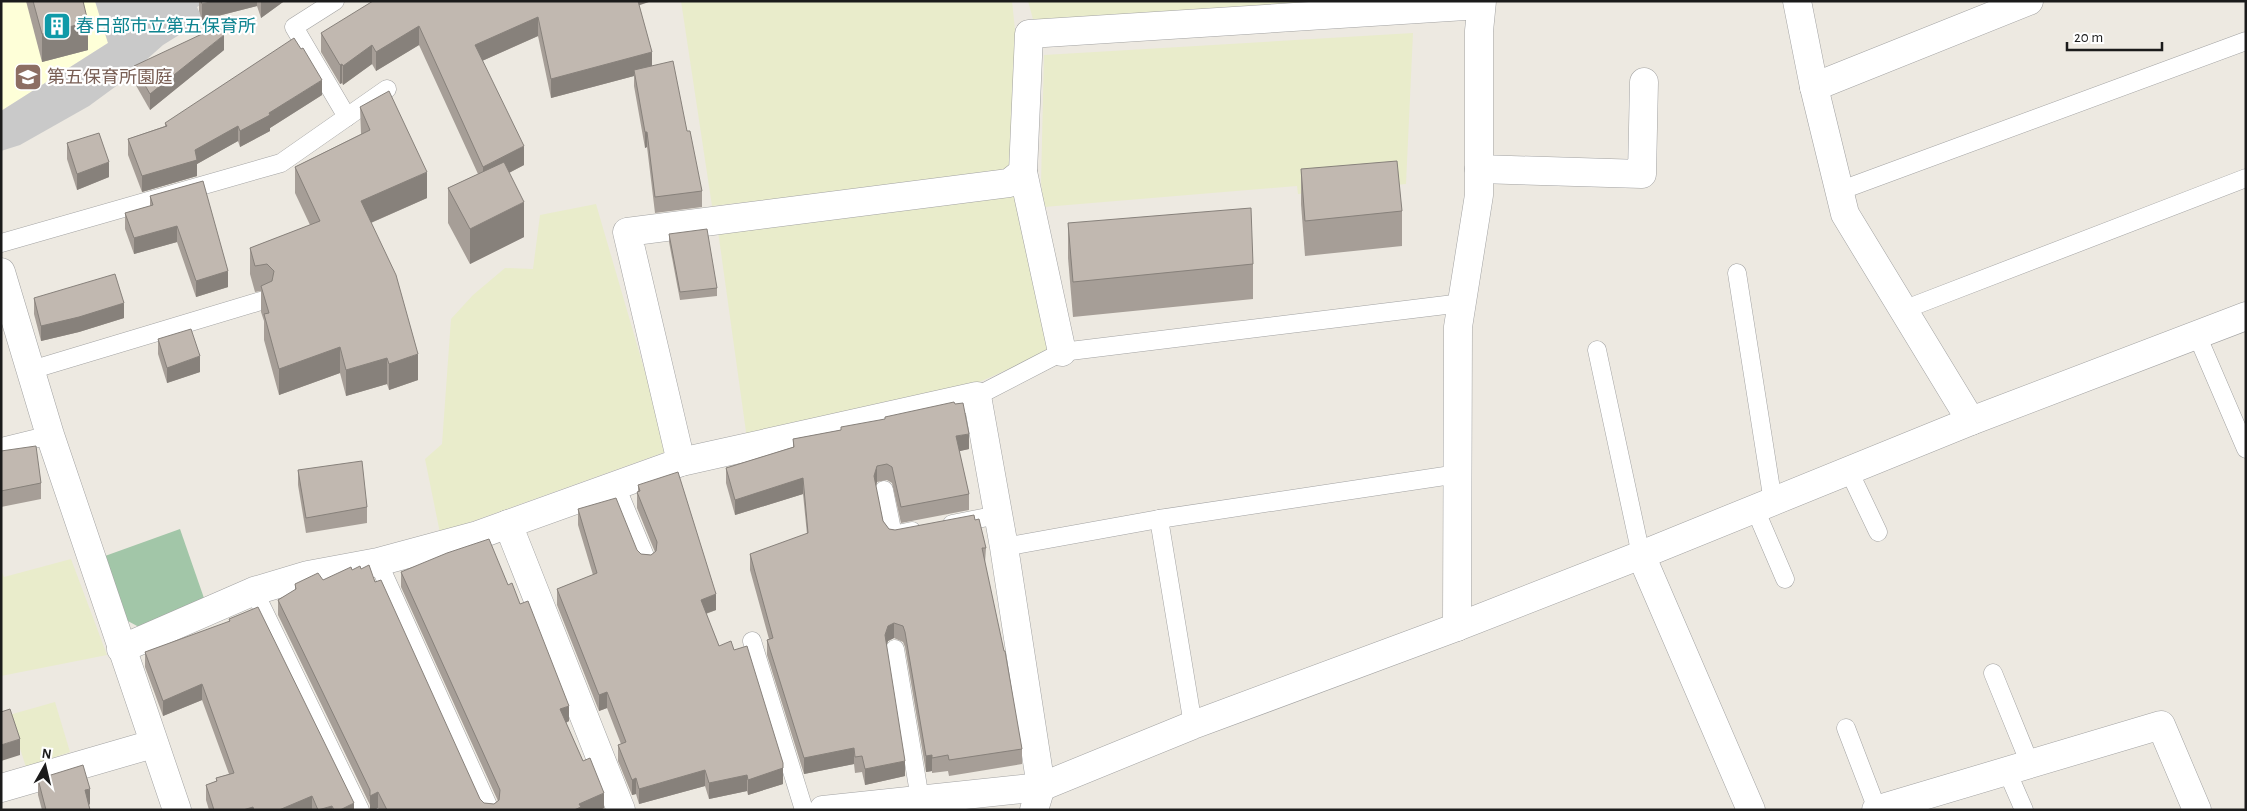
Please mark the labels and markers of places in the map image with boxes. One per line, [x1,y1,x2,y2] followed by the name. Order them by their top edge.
[42,11,72,41] building icon: 春日部市立第五保育所
[76,16,256,36] place label: 春日部市立第五保育所
[13,62,43,92] school or university icon: 第五保育所園庭
[47,67,173,87] place label: 第五保育所園庭

